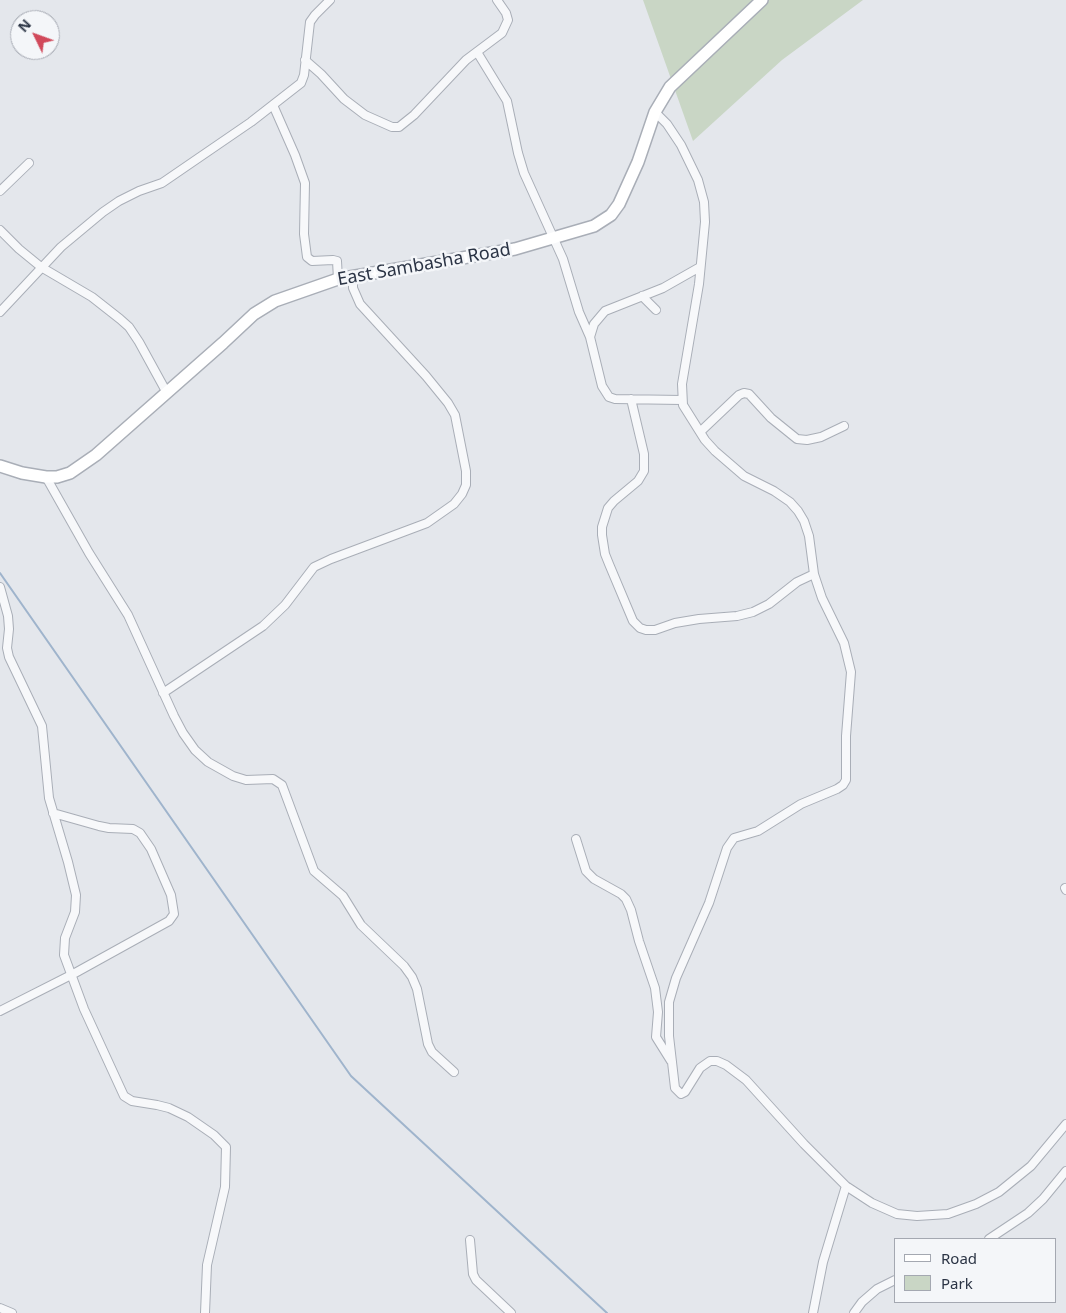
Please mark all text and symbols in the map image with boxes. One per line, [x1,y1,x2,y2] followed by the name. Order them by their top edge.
[10,10,60,60] north arrow
[13,15,35,36] text: N
[336,239,512,291] street label: East Sambasha Road
[894,1238,1056,1303] legend
[941,1248,977,1268] text: Road
[941,1273,973,1293] text: Park

